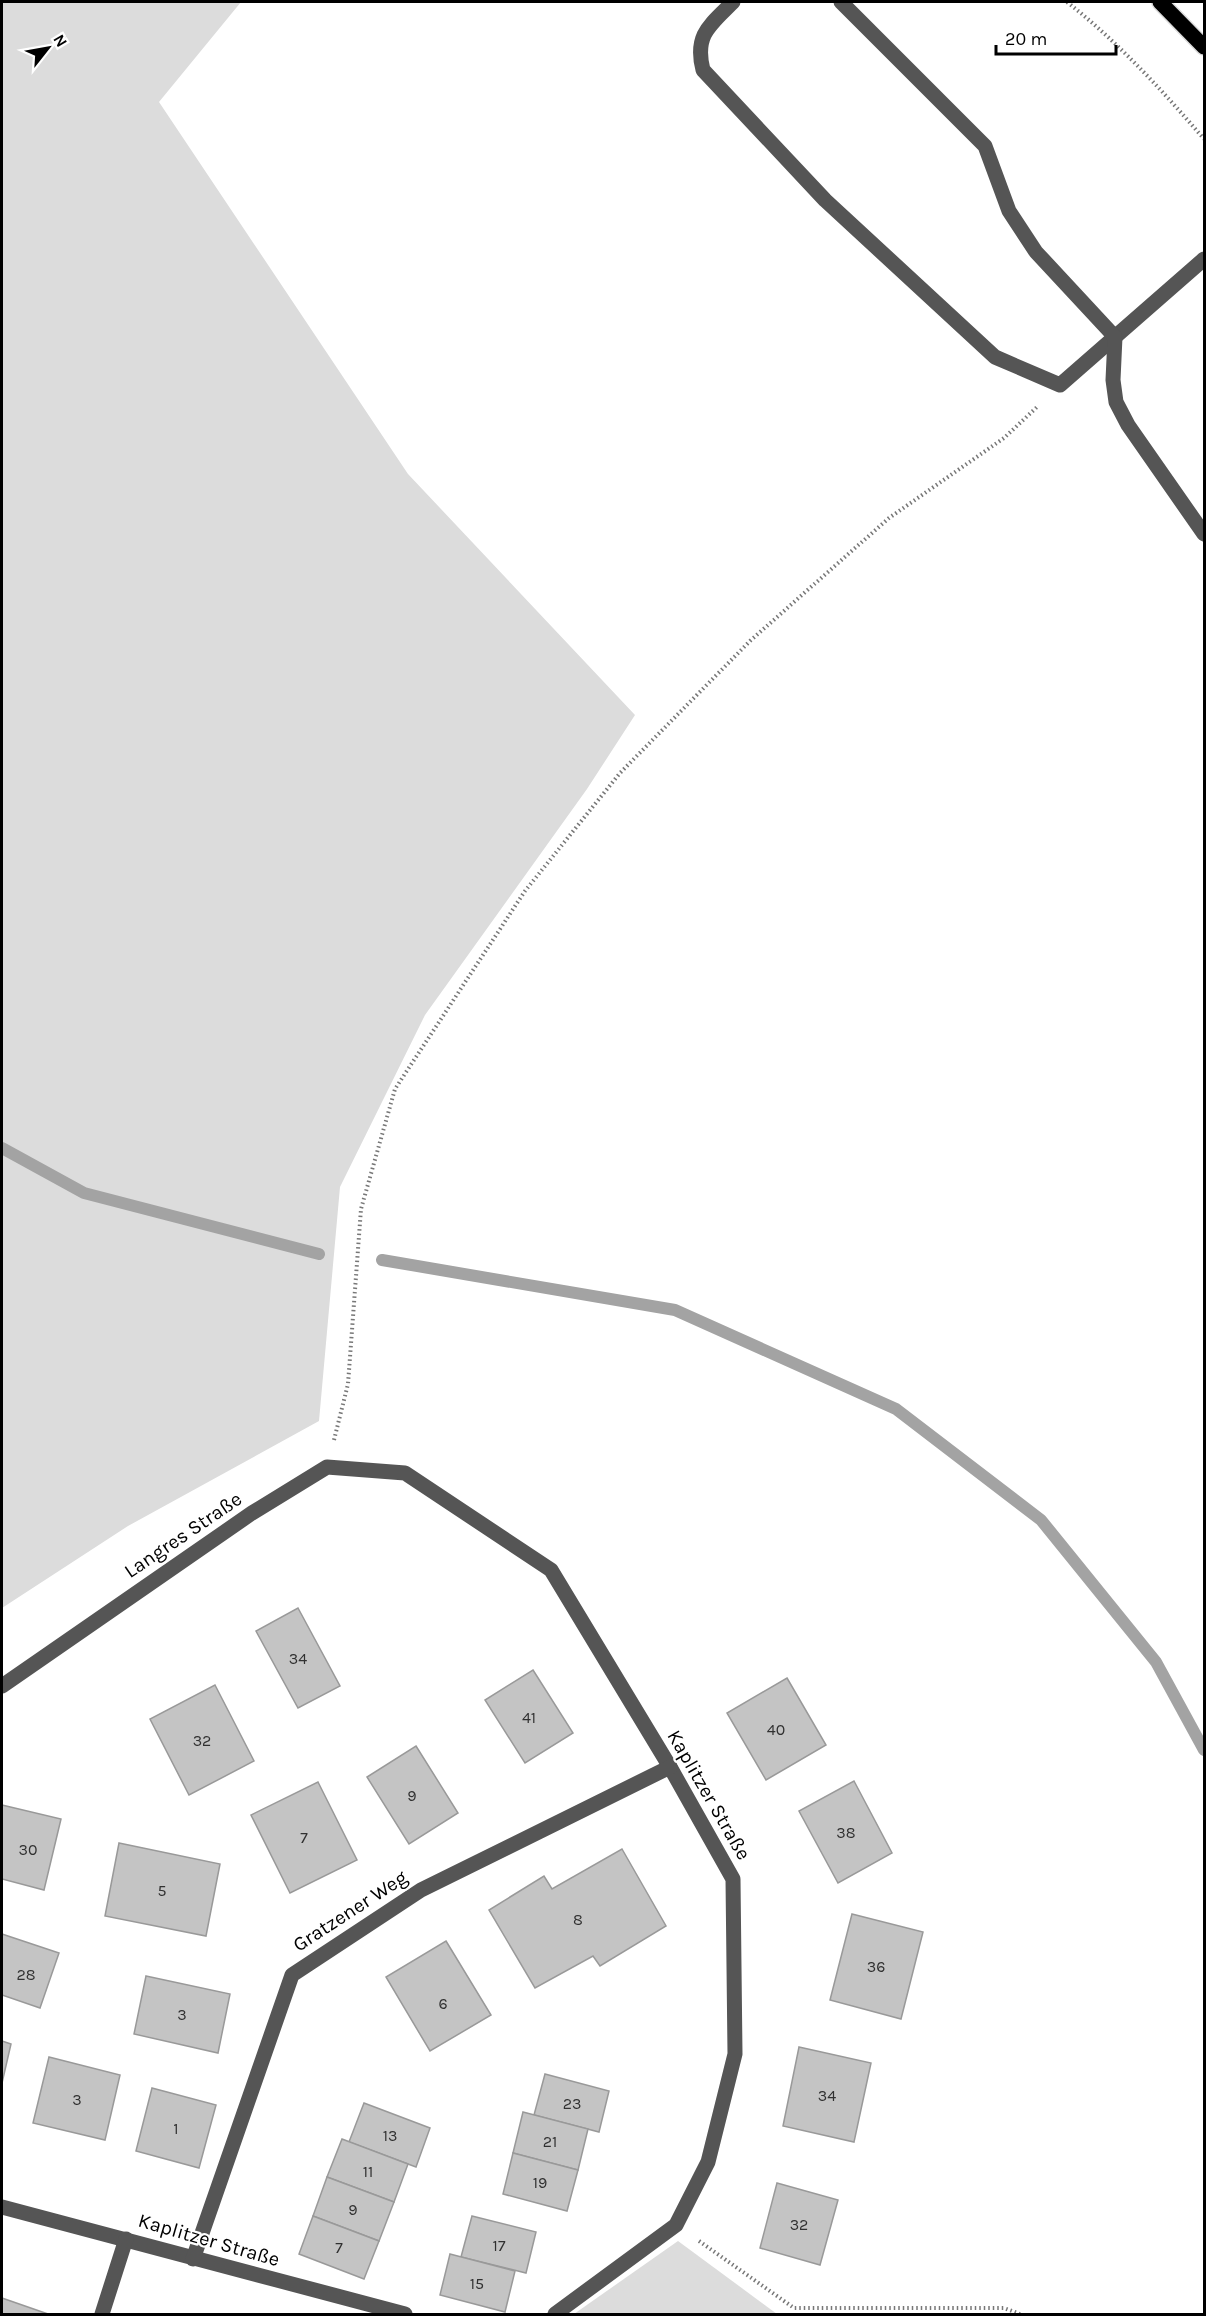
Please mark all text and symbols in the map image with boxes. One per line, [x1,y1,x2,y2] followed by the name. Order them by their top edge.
[18,18,78,78] north arrow
[996,18,1116,56] scale bar
[1005,28,1047,50] text: 20 m
[49,31,72,50] text: N
[120,1487,246,1583] street label: Langres Straße
[289,1649,307,1668] house number: 34
[522,1708,536,1727] house number: 41
[767,1720,785,1739] house number: 40
[663,1726,755,1864] street label: Kaplitzer Straße
[193,1731,211,1750] house number: 32
[407,1786,417,1805] house number: 9
[836,1823,856,1842] house number: 38
[300,1828,308,1847] house number: 7
[19,1840,37,1859] house number: 30
[289,1866,411,1956] street label: Gratzener Weg
[157,1881,167,1900] house number: 5
[573,1910,583,1929] house number: 8
[867,1957,885,1976] house number: 36
[16,1965,36,1984] house number: 28
[438,1994,448,2013] house number: 6
[177,2005,187,2024] house number: 3
[818,2086,836,2105] house number: 34
[72,2090,82,2109] house number: 3
[563,2094,581,2113] house number: 23
[173,2119,179,2138] house number: 1
[383,2126,397,2145] house number: 13
[543,2132,557,2151] house number: 21
[363,2162,373,2181] house number: 11
[533,2173,547,2192] house number: 19
[348,2200,358,2219] house number: 9
[136,2209,282,2271] street label: Kaplitzer Straße
[790,2215,808,2234] house number: 32
[493,2236,506,2255] house number: 17
[335,2238,343,2257] house number: 7
[470,2274,484,2293] house number: 15

